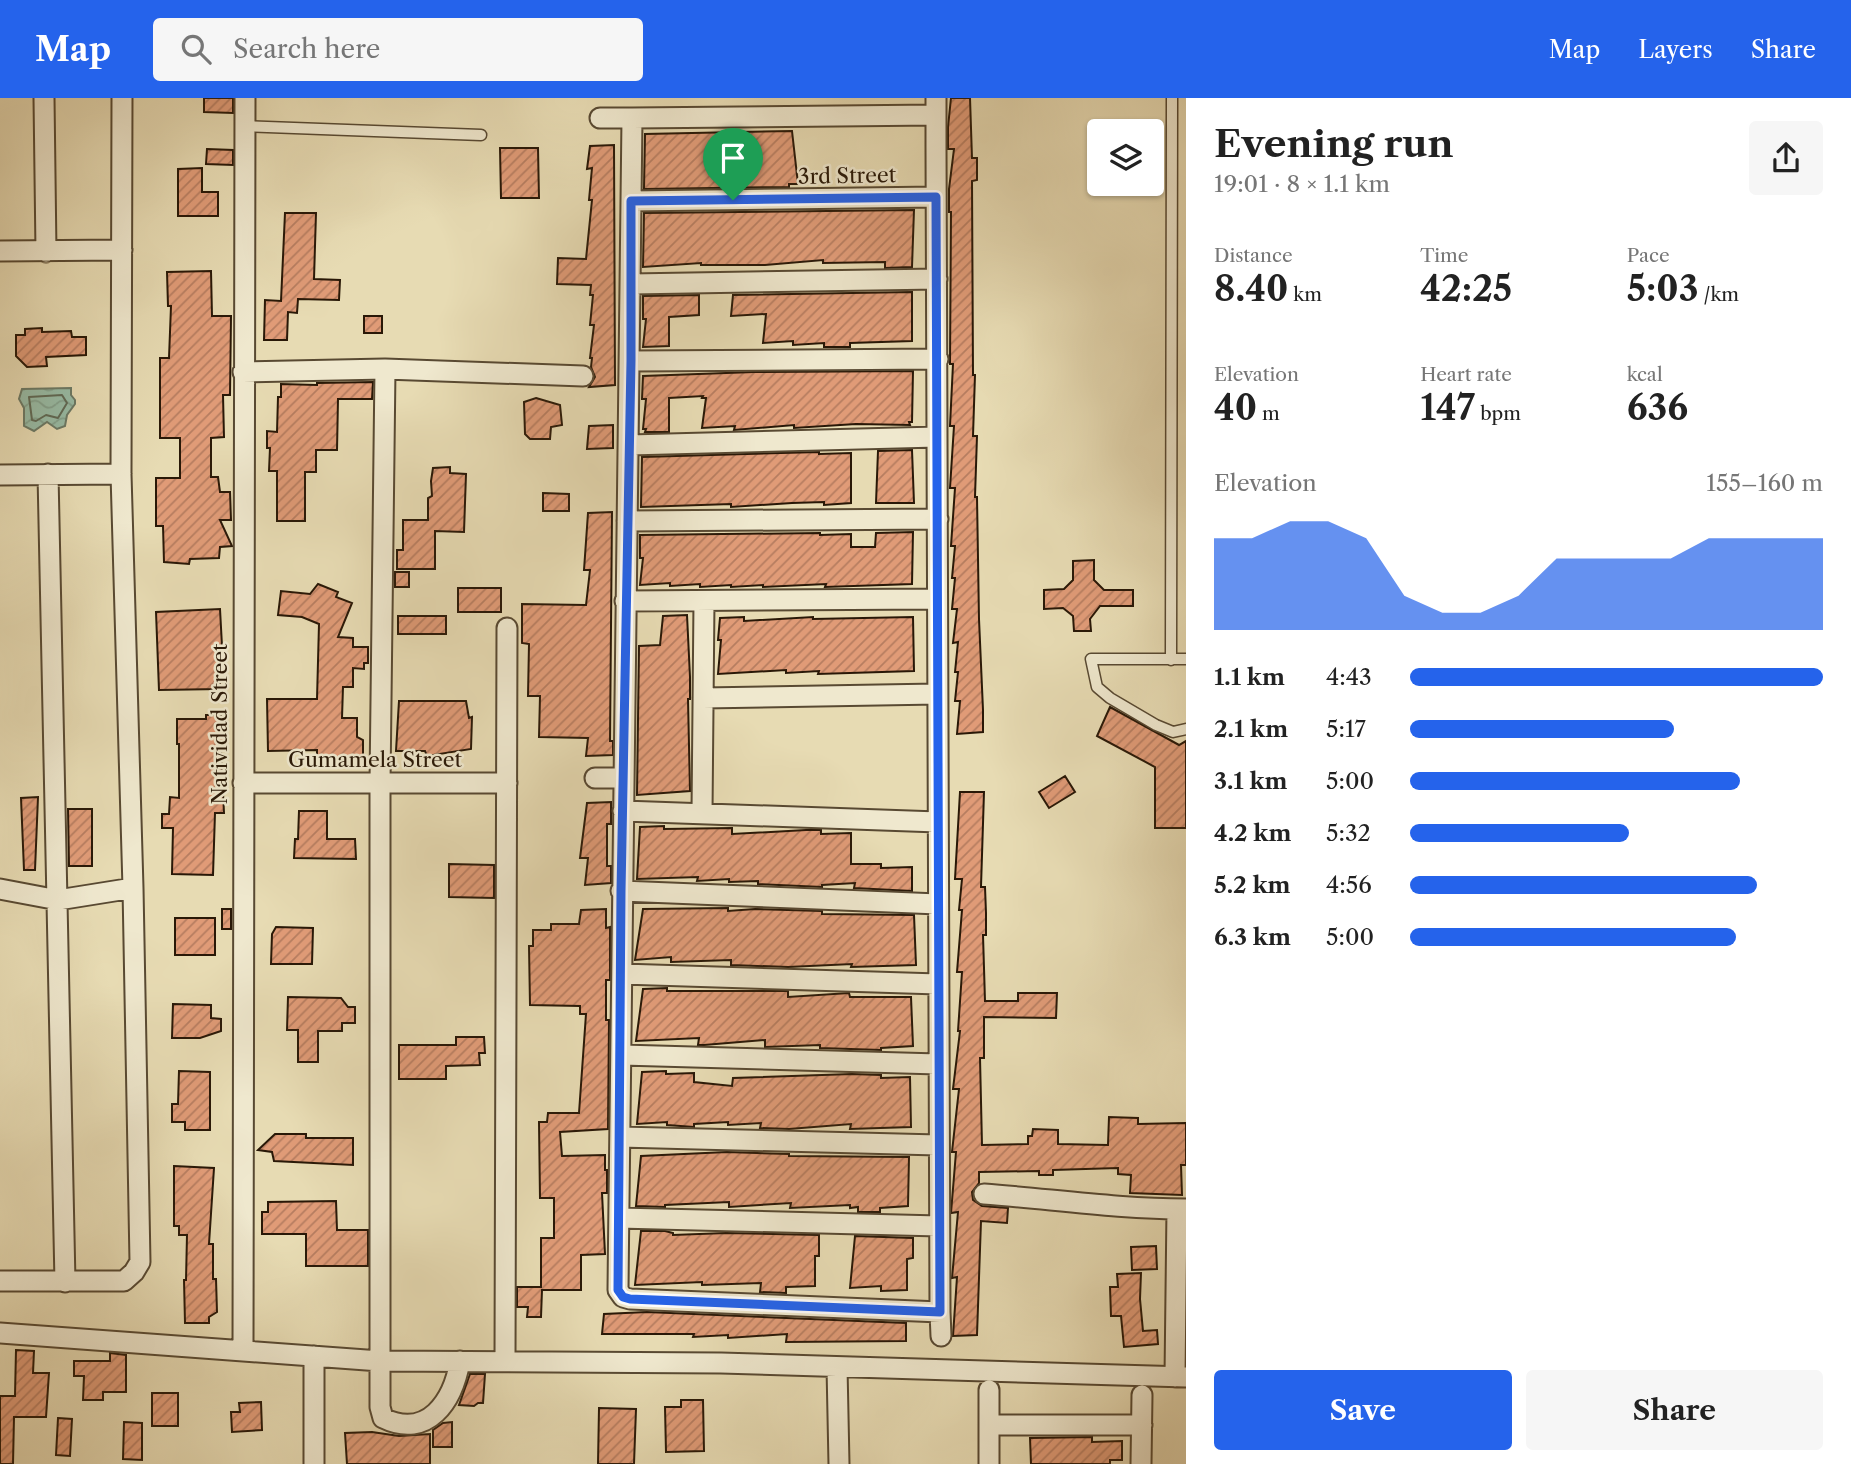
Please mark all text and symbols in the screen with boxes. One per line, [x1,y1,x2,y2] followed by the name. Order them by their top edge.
[153,18,643,81] search box
[35,29,111,70] text: Map
[177,30,215,68] icon: search
[233,33,380,65] text: Search here
[1549,35,1600,64] text: Map
[1638,35,1713,64] text: Layers
[1751,35,1816,64] text: Share
[1087,119,1164,196] map controls
[1087,119,1164,196] button: layers
[1214,120,1454,167] text: Evening run
[1749,121,1823,195] button: share
[703,128,763,200] pin
[714,139,752,177] icon: arrive
[798,162,897,189] street label: 3rd Street
[1214,170,1390,198] text: 19:01 · 8 × 1.1 km
[1214,244,1293,267] text: Distance
[1420,244,1468,267] text: Time
[1627,244,1670,267] text: Pace
[1214,267,1288,310] text: 8.40
[1420,267,1512,310] text: 42:25
[1627,267,1698,310] text: 5:03
[1288,283,1322,306] text: km
[1698,283,1739,306] text: /km
[1214,363,1299,386] text: Elevation
[1420,363,1512,386] text: Heart rate
[1627,363,1663,386] text: kcal
[1214,386,1257,429] text: 40
[1420,386,1475,429] text: 147
[1627,386,1688,429] text: 636
[1257,402,1280,425] text: m
[1475,402,1521,425] text: bpm
[1214,469,1317,497] text: Elevation
[1706,469,1823,497] text: 155–160 m
[207,643,232,805] street label: Natividad Street
[1214,663,1285,691] text: 1.1 km
[1326,663,1372,691] text: 4:43
[1214,715,1288,743] text: 2.1 km
[1326,715,1366,743] text: 5:17
[288,747,463,772] street label: Gumamela Street
[1214,767,1288,795] text: 3.1 km
[1326,767,1374,795] text: 5:00
[1214,819,1291,847] text: 4.2 km
[1326,819,1371,847] text: 5:32
[1214,871,1290,899] text: 5.2 km
[1326,871,1372,899] text: 4:56
[1214,923,1291,951] text: 6.3 km
[1326,923,1374,951] text: 5:00
[1214,1370,1512,1450] button: Save
[1526,1370,1823,1450] button: Share

